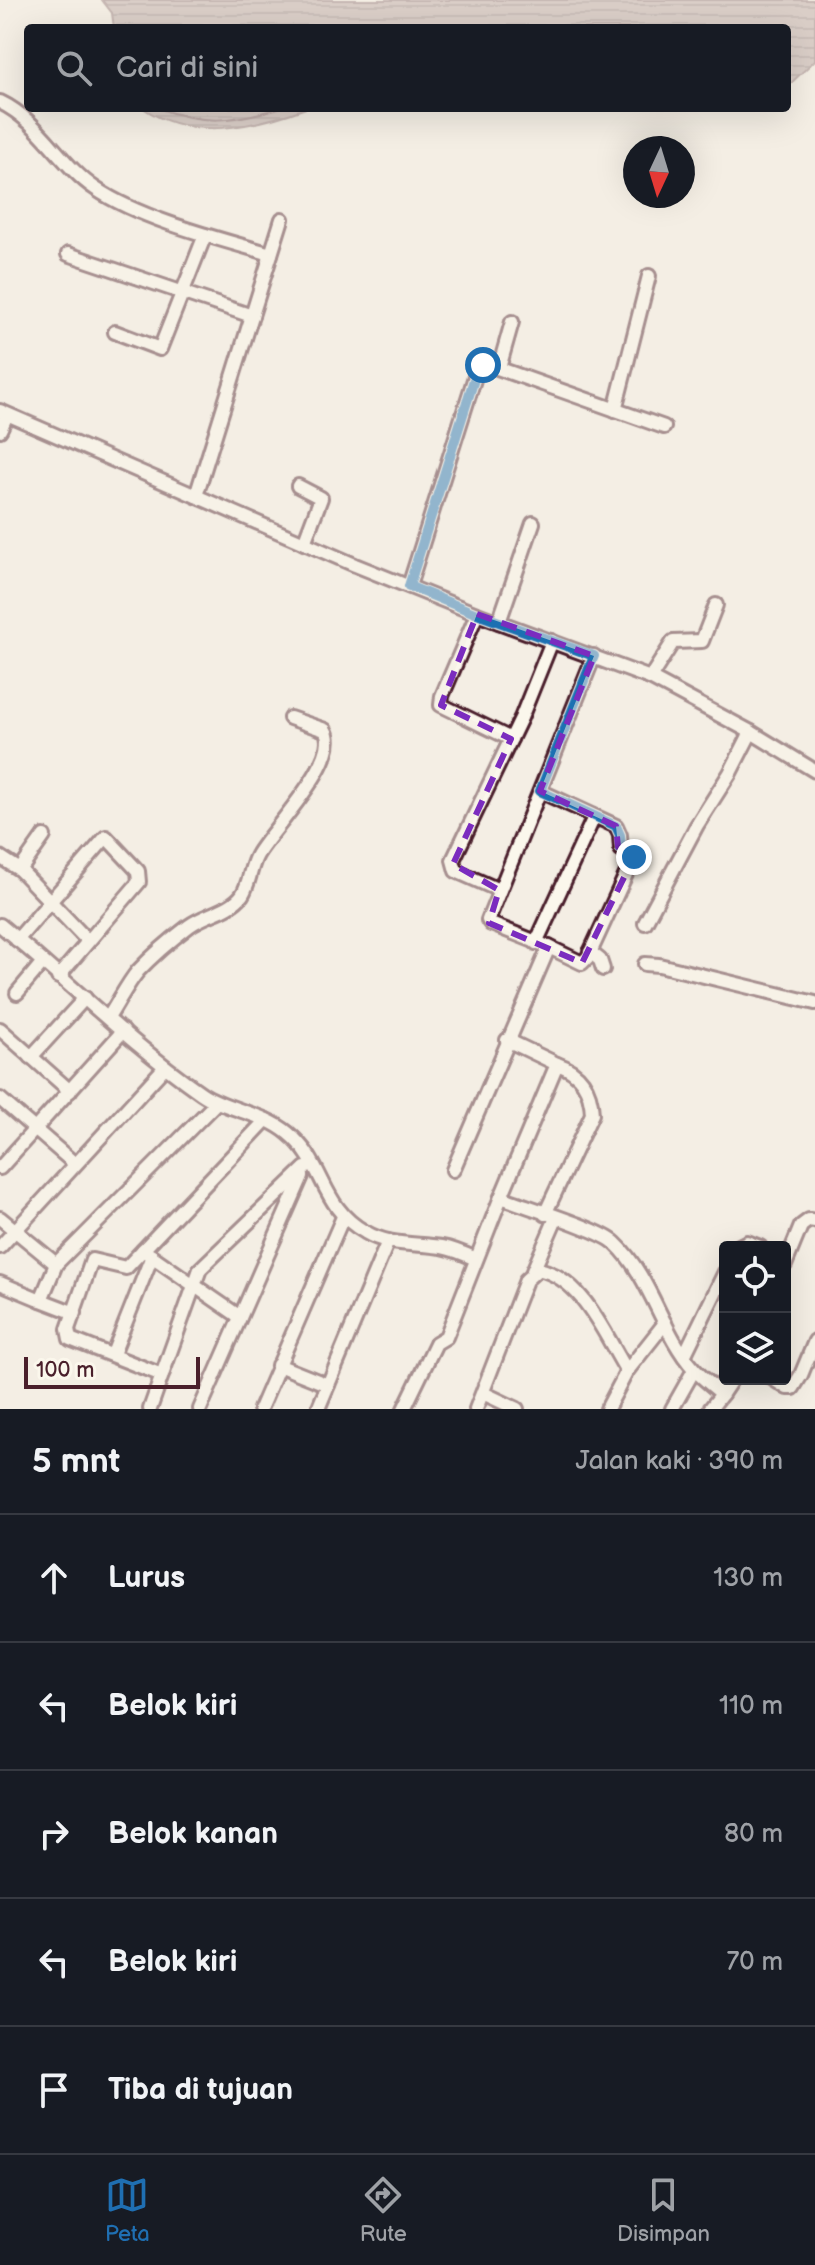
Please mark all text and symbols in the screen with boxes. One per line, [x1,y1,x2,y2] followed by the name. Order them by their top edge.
[24,24,791,112] search box
[52,46,96,90] icon: search
[116,50,258,86] text: Cari di sini
[623,136,695,208] north arrow
[465,347,501,383] route start
[616,839,652,875] route end
[719,1241,791,1385] map controls
[719,1241,791,1313] button: locate
[719,1313,791,1385] button: layers
[24,1353,200,1389] scale bar
[36,1357,95,1384] text: 100 m
[32,1441,120,1482] text: 5 mnt
[576,1446,783,1477] text: Jalan kaki · 390 m
[32,1556,76,1600] icon: ahead
[108,1560,185,1596] text: Lurus
[713,1563,783,1594] text: 130 m
[32,1684,76,1728] icon: left
[108,1688,237,1724] text: Belok kiri
[719,1691,783,1722] text: 110 m
[32,1812,76,1856] icon: right
[108,1816,278,1852] text: Belok kanan
[724,1819,783,1850] text: 80 m
[32,1940,76,1984] icon: left
[108,1944,237,1980] text: Belok kiri
[726,1947,783,1978] text: 70 m
[32,2068,76,2112] icon: arrive
[108,2072,293,2108] text: Tiba di tujuan
[105,2173,150,2248] tab: Peta
[360,2173,407,2248] tab: Rute
[617,2173,710,2248] tab: Disimpan

